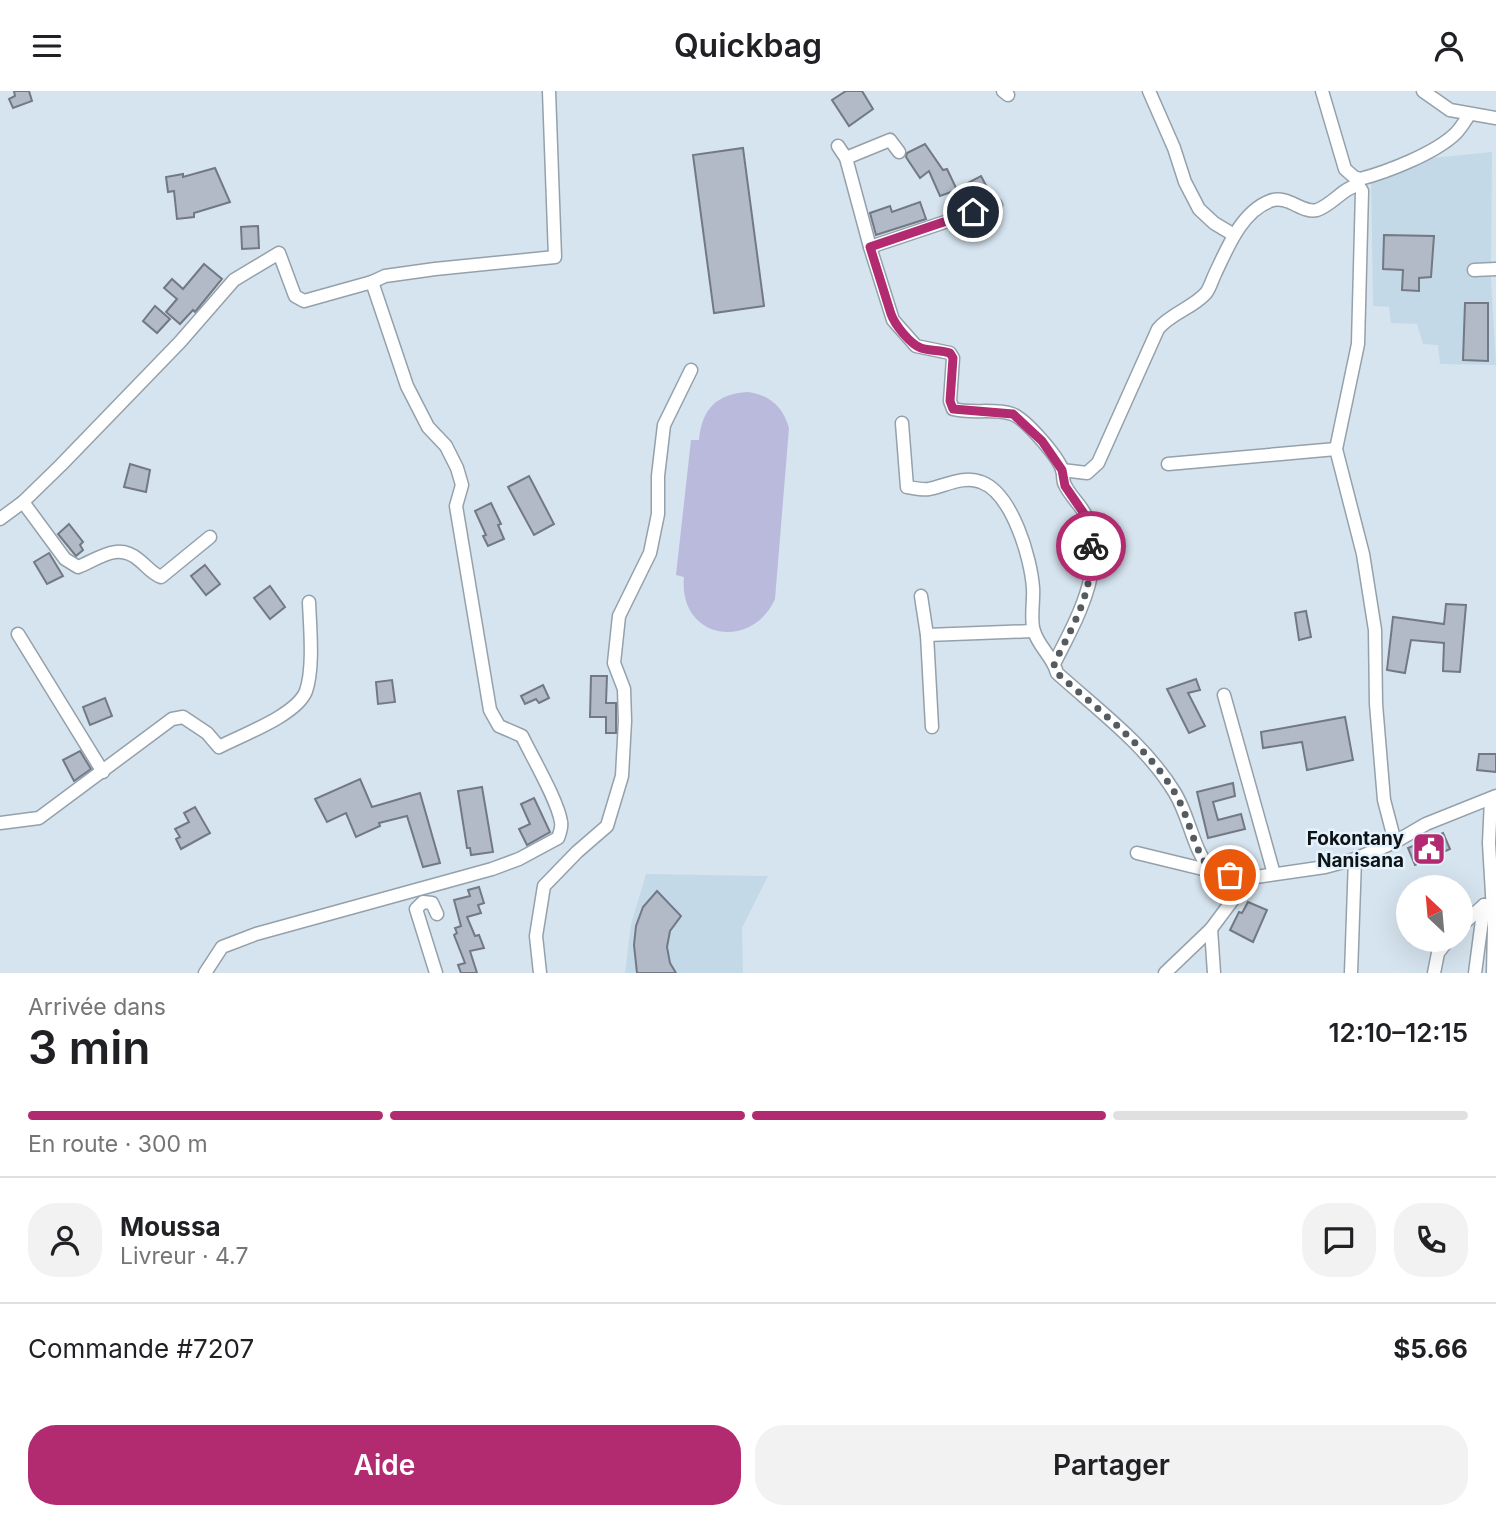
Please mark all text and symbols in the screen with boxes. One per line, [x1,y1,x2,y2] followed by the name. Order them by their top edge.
[674,26,822,65] text: Quickbag
[28,27,66,65] icon: menu
[1430,27,1468,65] icon: person
[943,182,1003,242] pin
[954,193,992,231] icon: home
[1056,511,1126,581] courier
[1072,527,1110,565] icon: bike
[1307,827,1405,872] place label: Fokontany Nanisana
[1410,830,1448,868] public building icon: Fokontany Nanisana
[1200,845,1260,905] pin
[1211,856,1249,894] icon: bag
[1396,875,1474,952] north arrow
[1396,875,1473,952] map controls
[28,993,166,1021] text: Arrivée dans
[1329,1017,1468,1048] text: 12:10–12:15
[28,1019,150,1075] text: 3 min
[28,1130,208,1158] text: En route · 300 m
[28,1203,102,1277] button: person
[1302,1203,1376,1277] button: chat
[1394,1203,1468,1277] button: phone
[120,1211,221,1242] text: Moussa
[120,1242,248,1270] text: Livreur · 4.7
[28,1333,254,1364] text: Commande #7207
[1393,1333,1468,1364] text: $5.66
[28,1425,741,1505] button: Aide
[755,1425,1468,1505] button: Partager

